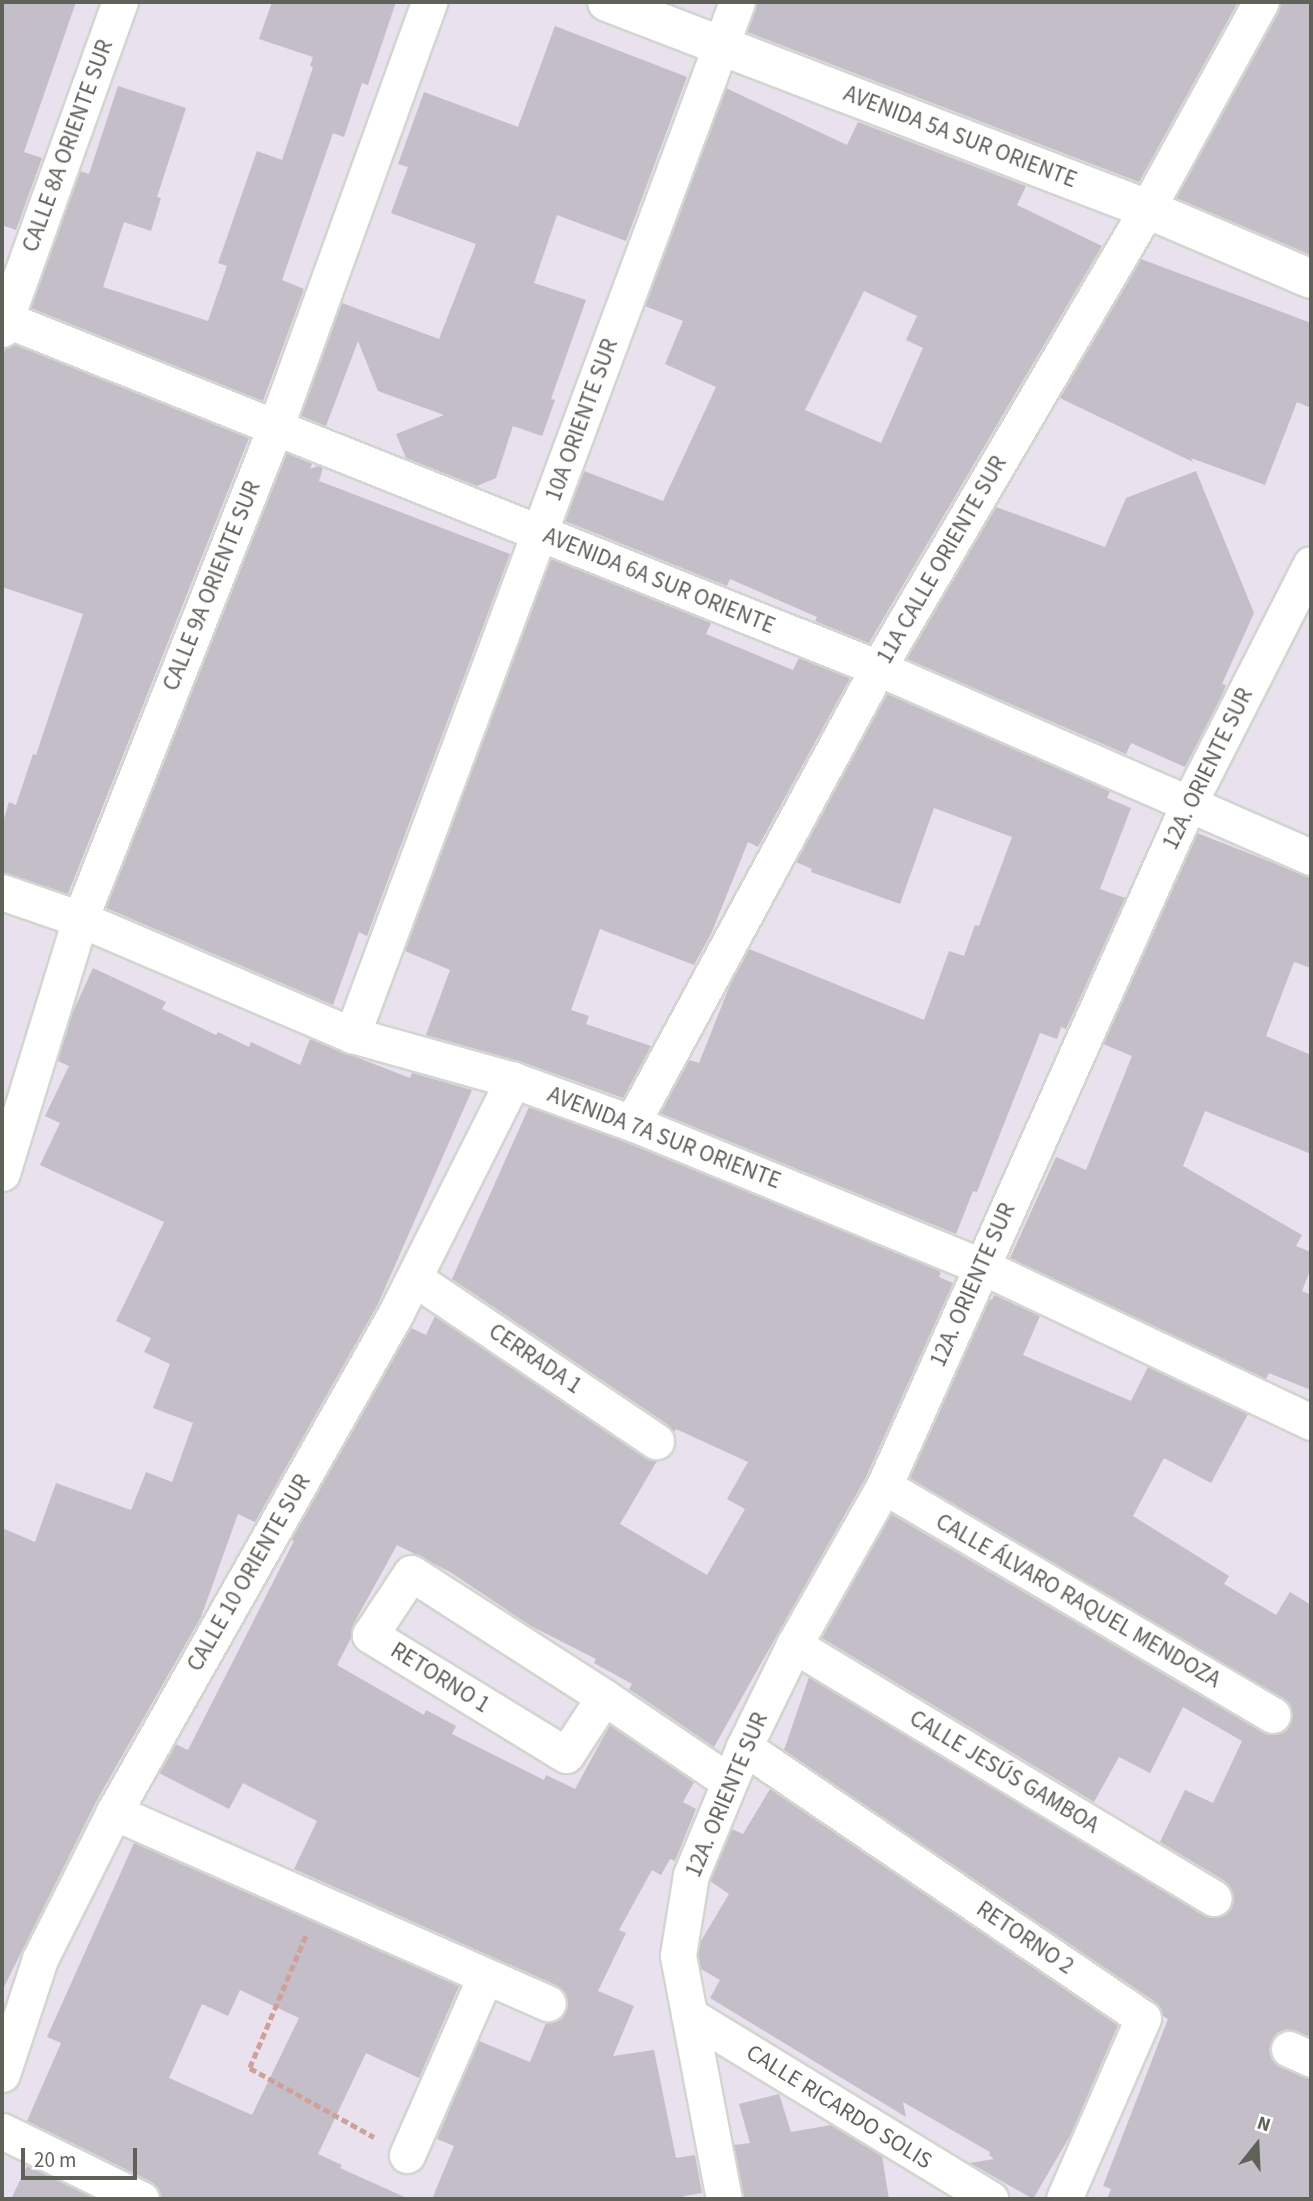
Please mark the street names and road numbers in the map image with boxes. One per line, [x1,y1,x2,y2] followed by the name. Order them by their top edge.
[17,36,119,256] street label: CALLE 8A ORIENTE SUR
[840,80,1080,194] street label: AVENIDA 5A SUR ORIENTE
[540,335,624,505] street label: 10A ORIENTE SUR
[871,451,1013,669] street label: 11A CALLE ORIENTE SUR
[157,477,267,695] street label: CALLE 9A ORIENTE SUR
[539,522,779,640] street label: AVENIDA 6A SUR ORIENTE
[1157,684,1259,854] street label: 12A. ORIENTE SUR
[544,1081,784,1195] street label: AVENIDA 7A SUR ORIENTE
[925,1199,1021,1371] street label: 12A. ORIENTE SUR
[483,1318,587,1400] street label: CERRADA 1
[181,1470,317,1676] street label: CALLE 10 ORIENTE SUR
[931,1508,1225,1694] street label: CALLE ÁLVARO RAQUEL MENDOZA
[385,1637,495,1719] street label: RETORNO 1
[904,1705,1104,1839] street label: CALLE JESÚS GAMBOA
[680,1708,774,1882] street label: 12A. ORIENTE SUR
[971,1895,1079,1981] street label: RETORNO 2
[741,2039,937,2175] street label: CALLE RICARDO SOLIS

